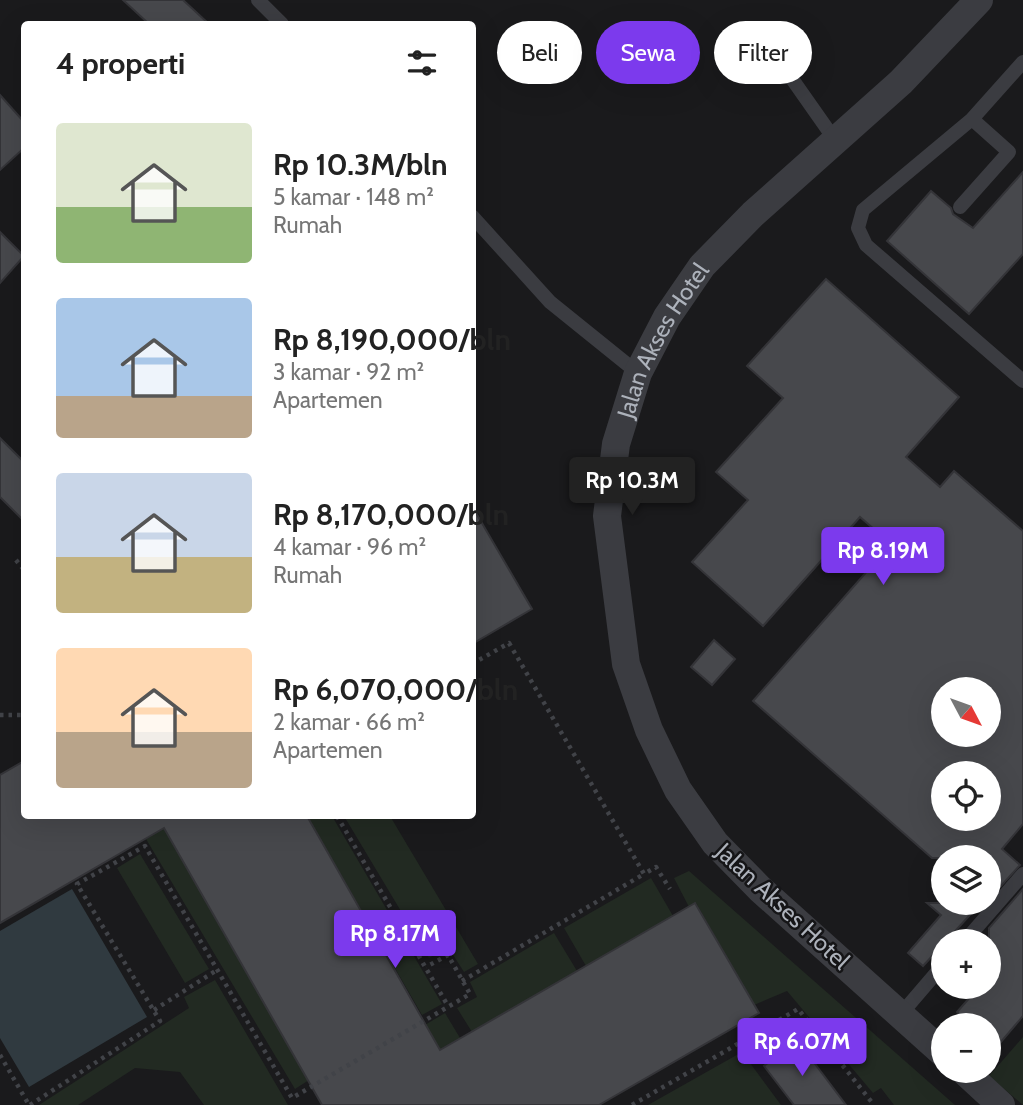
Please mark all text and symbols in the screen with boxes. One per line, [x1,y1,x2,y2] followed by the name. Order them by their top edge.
[497,21,582,84] chip: Beli
[596,21,700,84] chip: Sewa
[714,21,812,84] chip: Filter
[403,44,441,82] icon: filters
[56,45,185,82] text: 4 properti
[273,146,448,183] text: Rp 10.3M/bln
[112,151,196,235] icon: home
[273,183,434,211] text: 5 kamar · 148 m²
[273,211,342,239] text: Rumah
[610,257,715,423] street label: Jalan Akses Hotel
[273,321,511,358] text: Rp 8,190,000/bln
[112,326,196,410] icon: home
[273,358,424,386] text: 3 kamar · 92 m²
[273,386,383,414] text: Apartemen
[560,458,704,517] pin: Rp 10.3M
[585,466,679,494] text: Rp 10.3M
[273,496,509,533] text: Rp 8,170,000/bln
[112,501,196,585] icon: home
[811,528,955,587] pin: Rp 8.19M
[273,533,426,561] text: 4 kamar · 96 m²
[837,536,929,564] text: Rp 8.19M
[273,561,342,589] text: Rumah
[273,671,518,708] text: Rp 6,070,000/bln
[112,676,196,760] icon: home
[931,677,1001,747] north arrow
[931,677,1001,1083] map controls
[273,708,425,736] text: 2 kamar · 66 m²
[273,736,383,764] text: Apartemen
[931,761,1001,831] button: locate
[709,836,856,976] street label: Jalan Akses Hotel
[931,845,1001,915] button: layers
[323,911,467,970] pin: Rp 8.17M
[350,919,440,947] text: Rp 8.17M
[931,929,1001,999] button: +
[931,1013,1001,1083] button: −
[730,1018,874,1078] pin: Rp 6.07M
[753,1027,851,1055] text: Rp 6.07M

